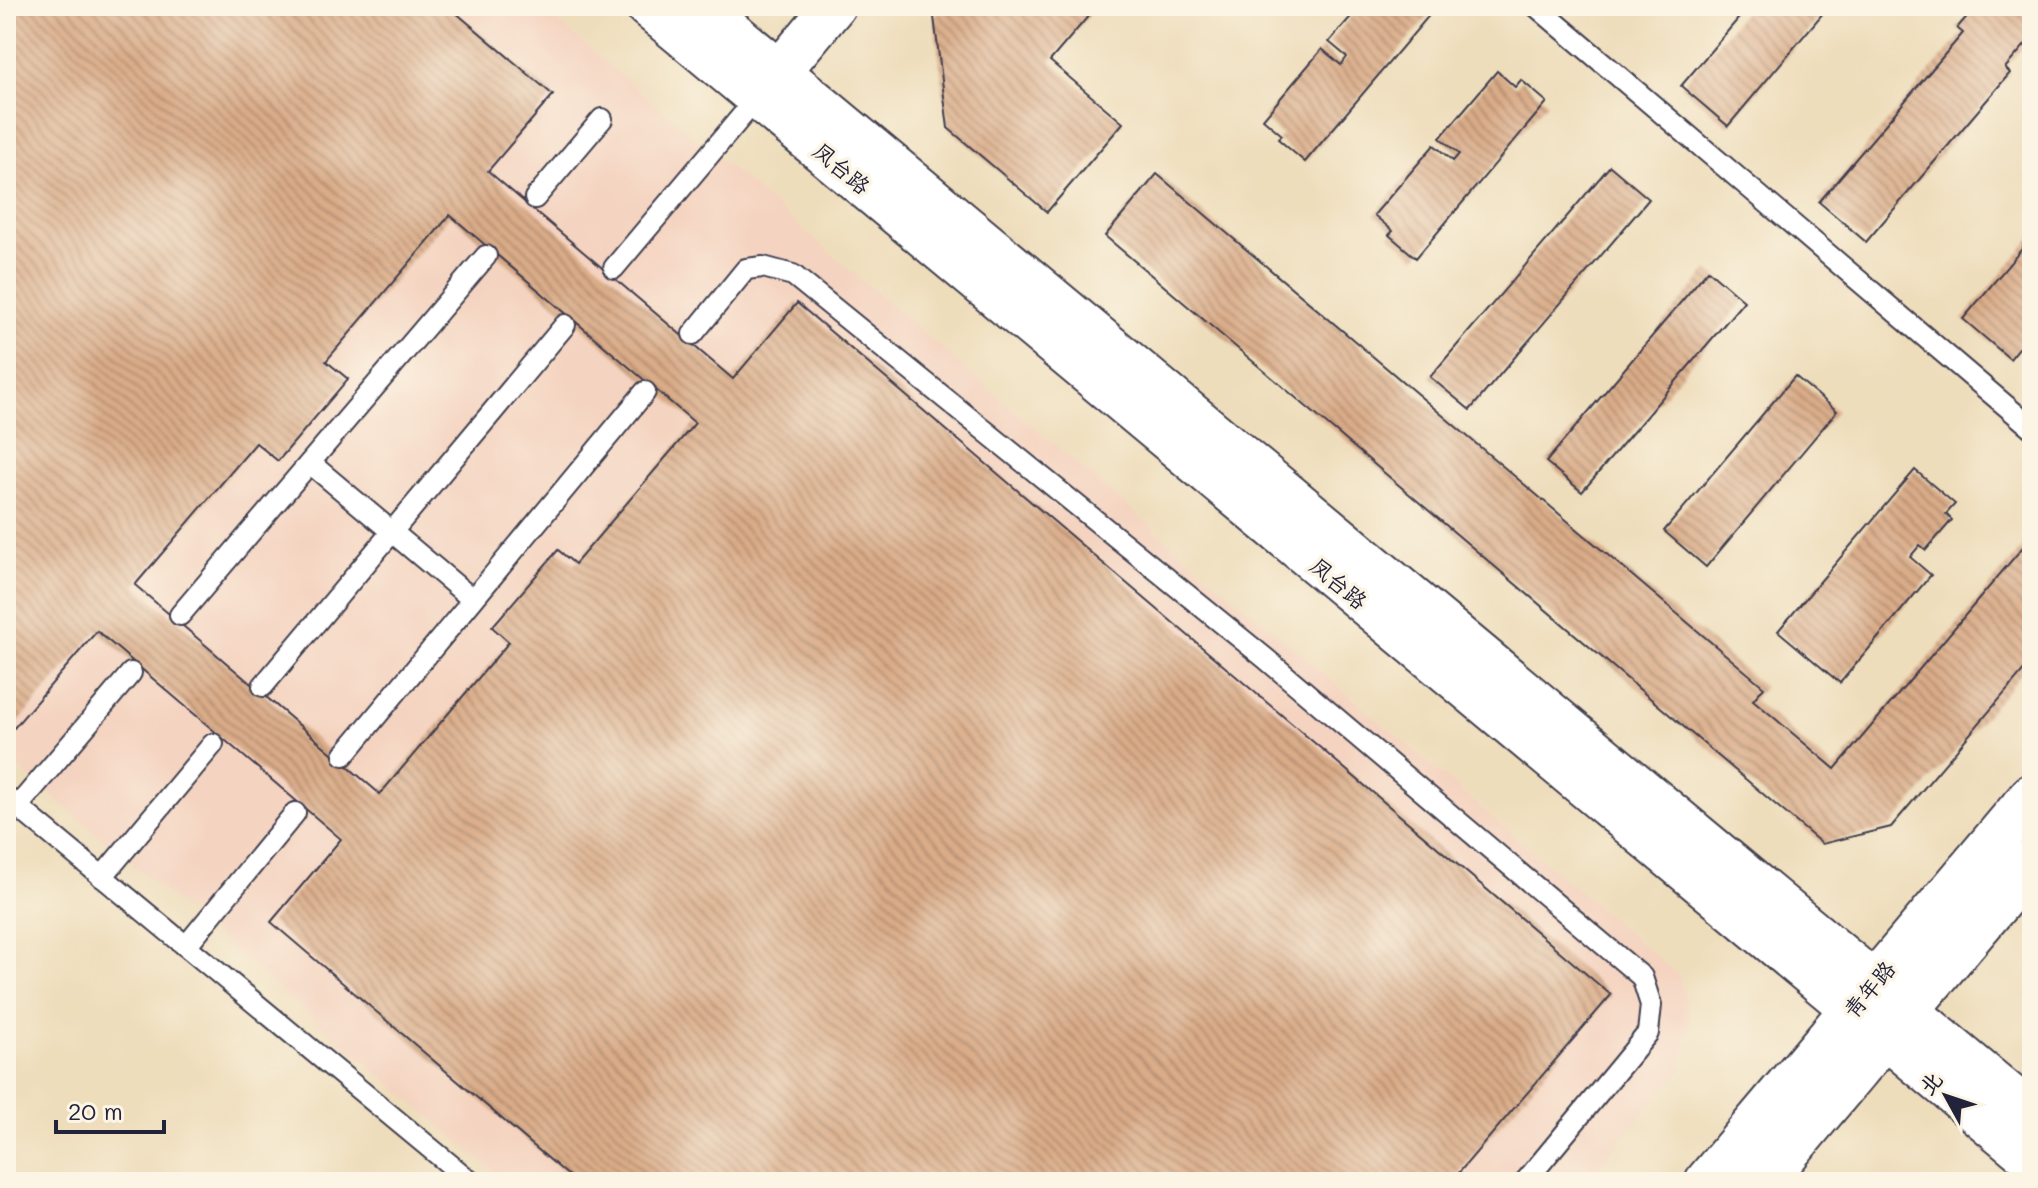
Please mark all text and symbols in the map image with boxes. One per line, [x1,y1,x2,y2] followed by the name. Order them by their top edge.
[807,136,877,200] street label: 凤台路
[1304,551,1374,615] street label: 凤台路
[1837,954,1901,1024] street label: 青年路
[1906,1056,1986,1136] north arrow
[1912,1065,1948,1101] text: 北
[56,1084,164,1134] scale bar
[68,1095,123,1126] text: 20 m

